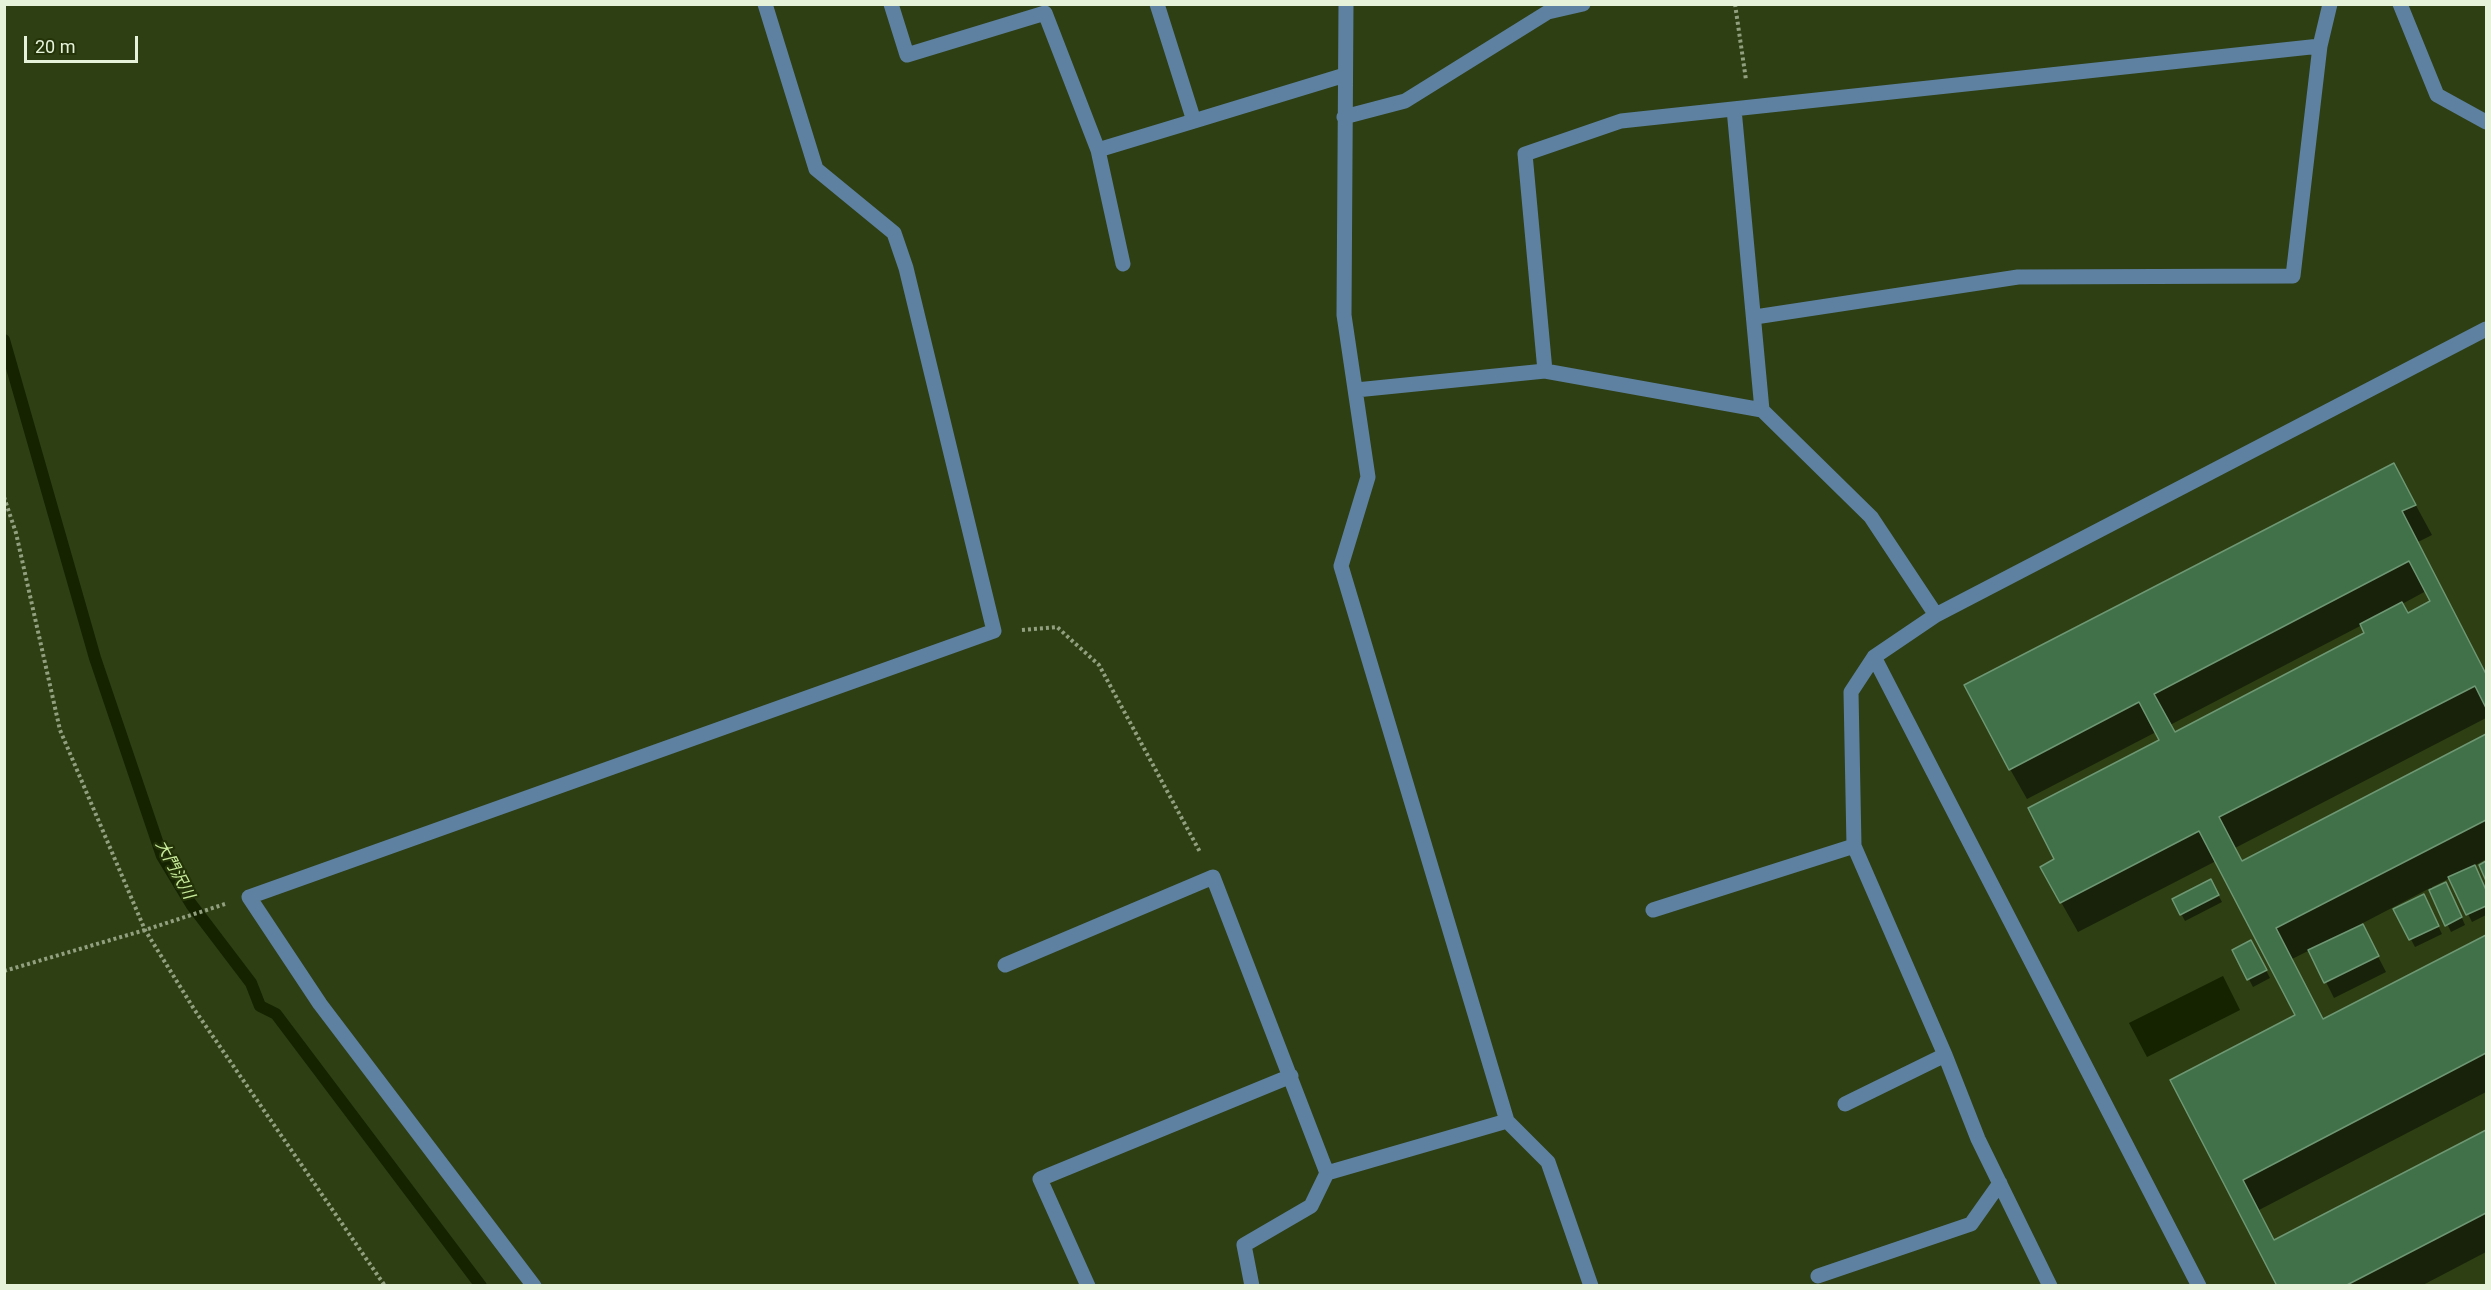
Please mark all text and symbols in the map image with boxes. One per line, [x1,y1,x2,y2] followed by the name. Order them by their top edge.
[27,24,141,62] scale bar
[35,36,75,57] text: 20 m
[151,837,197,903] water label: 大門沢川

